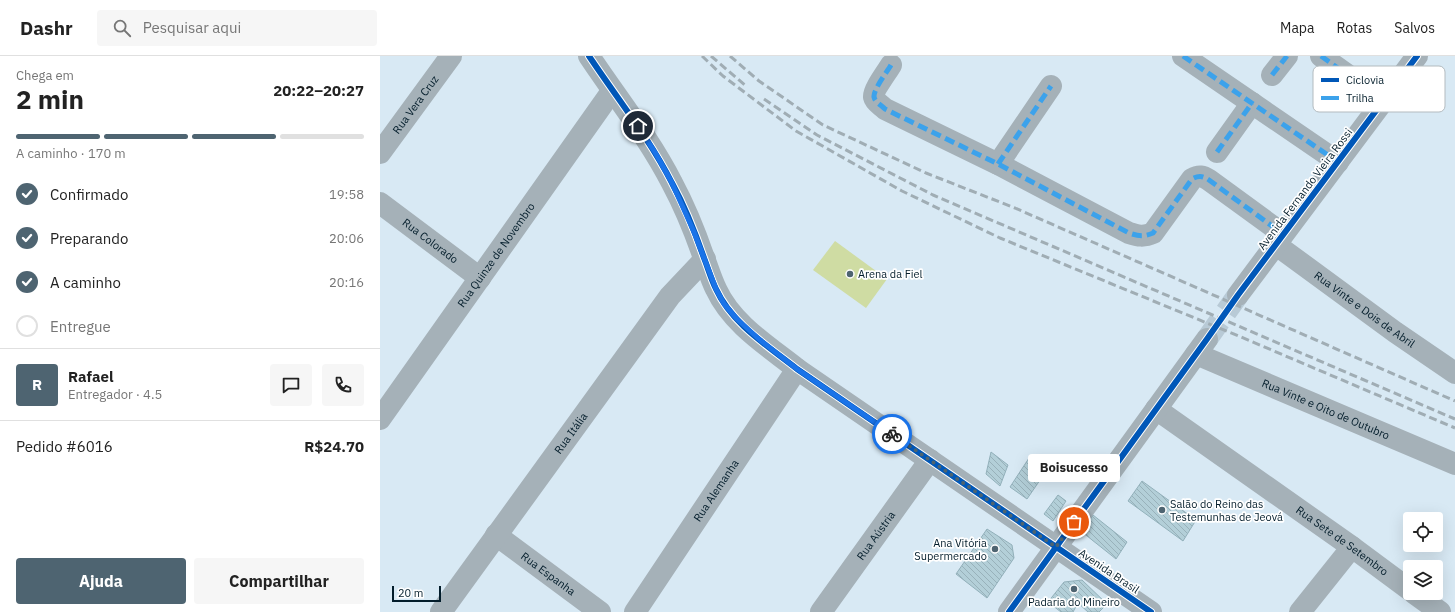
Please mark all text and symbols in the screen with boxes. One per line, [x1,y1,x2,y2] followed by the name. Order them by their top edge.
[97,10,377,46] search box
[20,16,73,40] text: Dashr
[111,17,133,39] icon: search
[143,18,241,37] text: Pesquisar aqui
[1280,19,1314,37] text: Mapa
[1336,19,1372,37] text: Rotas
[1394,19,1435,37] text: Salvos
[1313,66,1445,112] legend
[16,67,74,84] text: Chega em
[389,73,441,137] street label: Rua Vera Cruz
[1346,73,1384,87] text: Ciclovia
[273,81,364,100] text: 20:22–20:27
[16,82,84,116] text: 2 min
[1346,91,1374,105] text: Trilha
[621,109,655,143] pin
[627,115,649,137] icon: home
[1255,125,1355,253] street label: Avenida Fernando Vieira Rossi
[16,145,126,162] text: A caminho · 170 m
[16,183,38,205] icon: check
[50,185,128,204] text: Confirmado
[329,186,364,203] text: 19:58
[454,200,538,310] street label: Rua Quinze de Novembro
[400,215,461,266] street label: Rua Colorado
[16,227,38,249] icon: check
[50,229,128,248] text: Preparando
[329,230,364,247] text: 20:06
[858,267,923,281] place label: Arena da Fiel
[1312,268,1418,351] street label: Rua Vinte e Dois de Abril
[845,269,855,279] marker: Arena da Fiel
[16,271,38,293] icon: check
[50,273,121,292] text: A caminho
[329,274,364,291] text: 20:16
[50,317,111,336] text: Entregue
[270,364,312,406] button: chat
[322,364,364,406] button: phone
[68,367,113,386] text: Rafael
[32,375,42,394] text: R
[1260,376,1392,442] street label: Rua Vinte e Oito de Outubro
[68,386,162,403] text: Entregador · 4.5
[551,410,590,456] street label: Rua Itália
[872,414,912,454] courier
[881,423,903,445] icon: bike
[16,437,113,456] text: Pedido #6016
[304,437,364,456] text: R$24.70
[1028,454,1120,482] callout: Boisucesso
[690,457,742,524] street label: Rua Alemanha
[1040,459,1108,476] text: Boisucesso
[1170,497,1283,524] place label: Salão do Reino das Testemunhas de Jeová
[1293,503,1391,578] street label: Rua Sete de Setembro
[1057,505,1091,539] pin
[1157,505,1167,515] marker: Salão do Reino das Testemunhas de Jeová
[854,508,898,563] street label: Rua Aústria
[1063,511,1085,533] icon: bag
[1403,512,1443,600] map controls
[1403,512,1443,552] button: locate
[914,536,987,563] place label: Ana Vitória Supermercado
[990,544,1000,554] marker: Ana Vitória Supermercado
[1076,546,1142,596] street label: Avenida Brasil
[518,549,578,598] street label: Rua Espanha
[16,558,186,604] button: Ajuda
[194,558,364,604] button: Compartilhar
[1403,560,1443,600] button: layers
[392,584,441,603] scale bar
[1069,584,1079,594] marker: Padaria do Mineiro
[398,586,423,600] text: 20 m
[1028,595,1120,609] place label: Padaria do Mineiro

